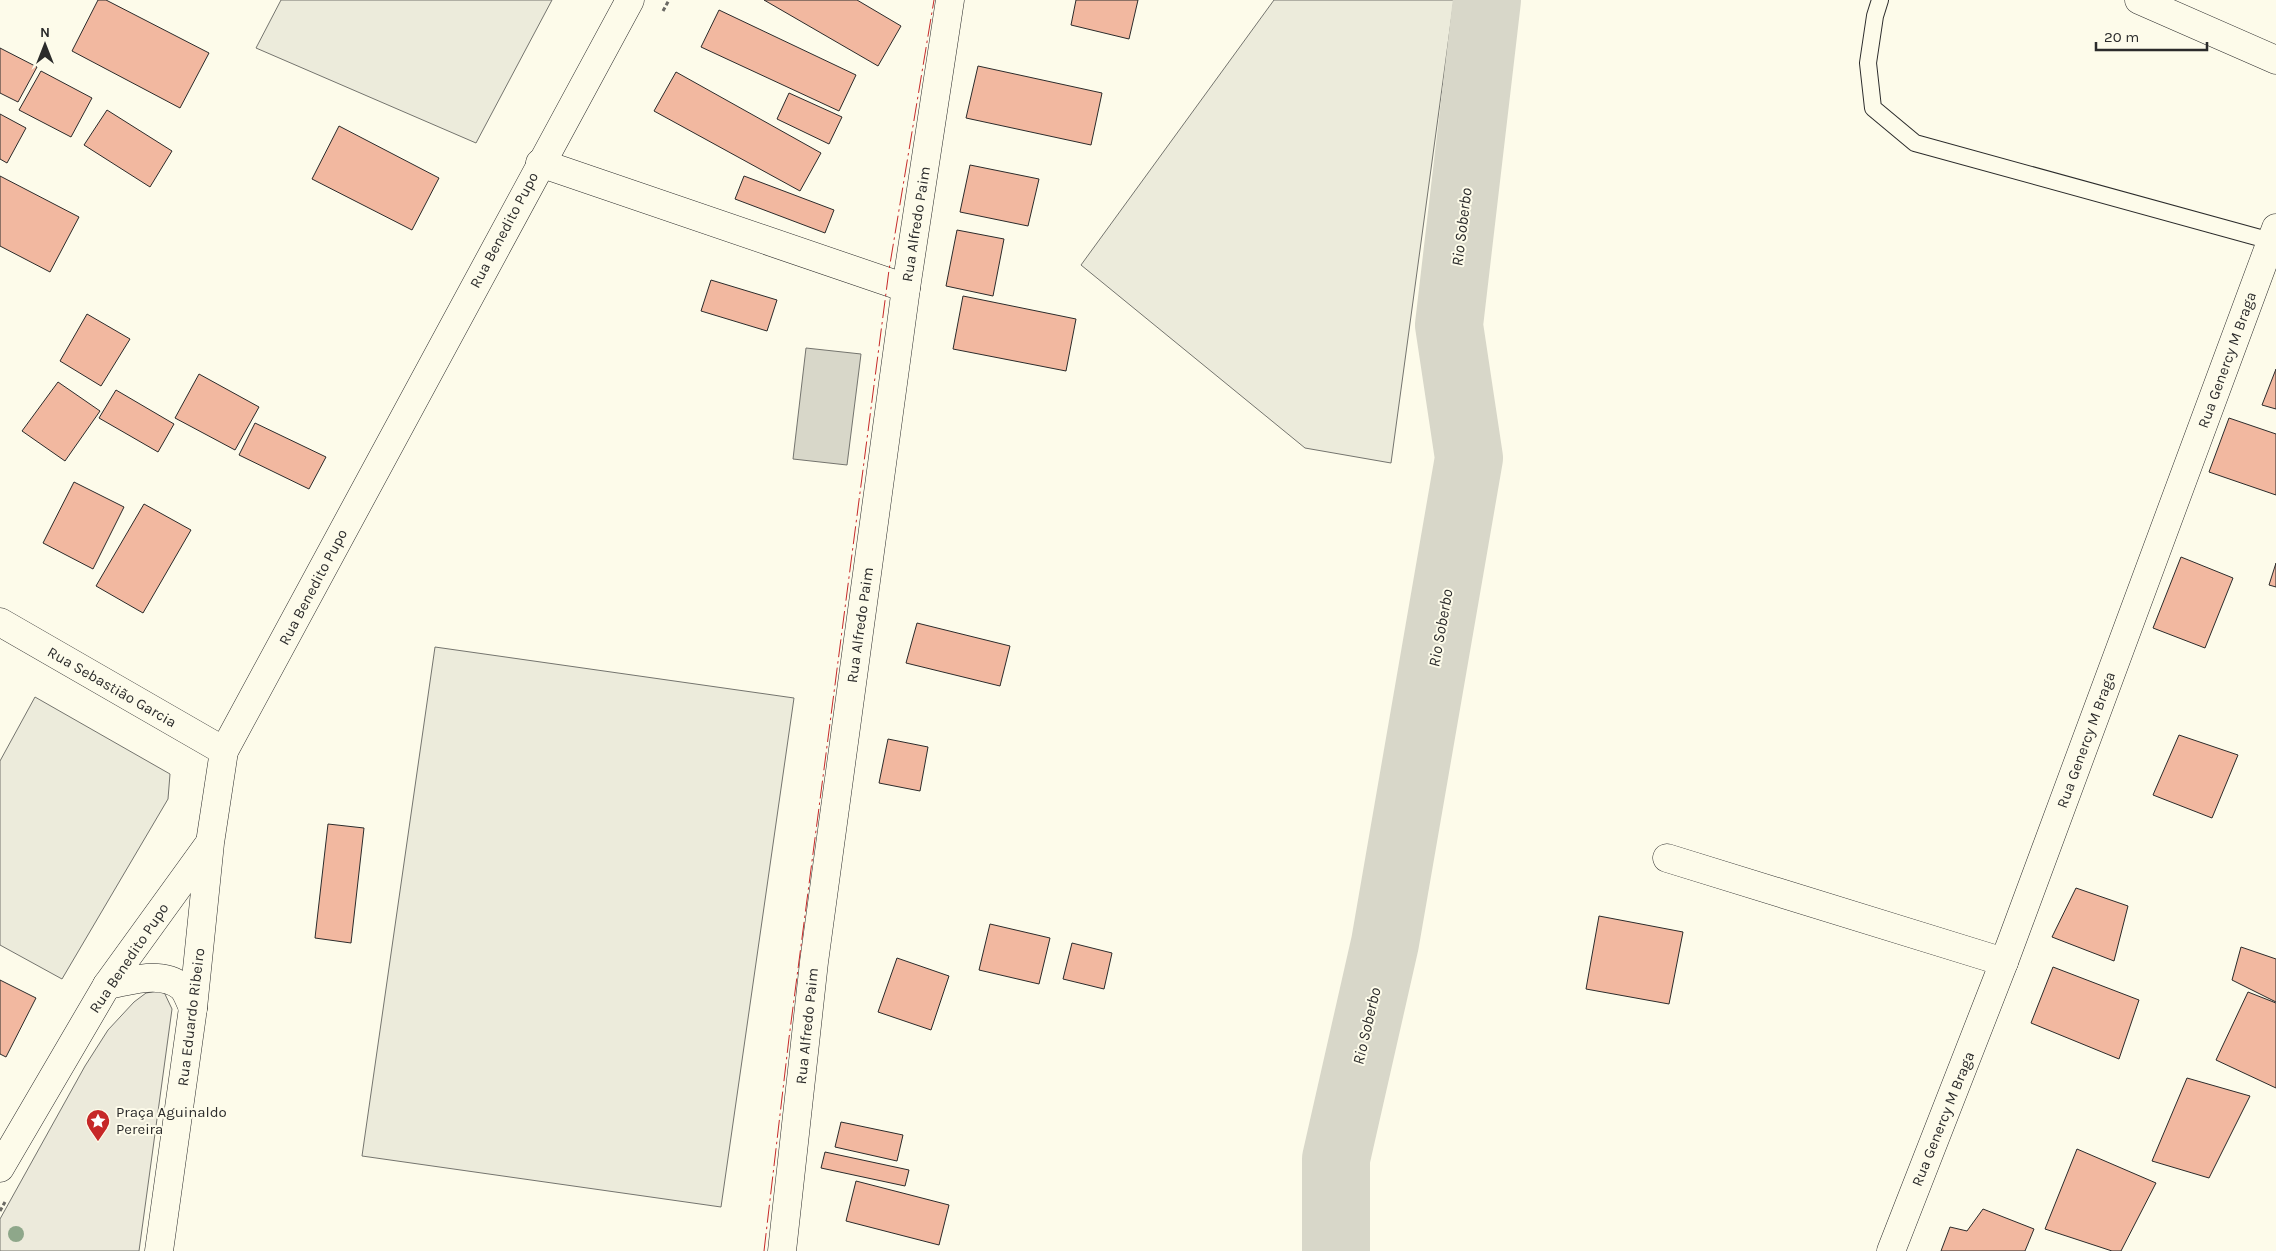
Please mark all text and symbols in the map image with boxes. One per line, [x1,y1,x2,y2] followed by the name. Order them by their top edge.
[20,20,70,70] north arrow
[2096,20,2207,52] scale bar
[40,24,50,41] text: N
[2104,28,2139,46] text: 20 m
[898,165,934,283] street label: Rua Alfredo Paim
[466,169,542,291] street label: Rua Benedito Pupo
[1447,187,1476,267] water label: Rio Soberbo
[2194,289,2260,431] street label: Rua Genercy M Braga
[275,526,351,648] street label: Rua Benedito Pupo
[843,566,877,684] street label: Rua Alfredo Paim
[1424,588,1457,668] water label: Rio Soberbo
[44,643,180,731] street label: Rua Sebastião Garcia
[2053,669,2119,811] street label: Rua Genercy M Braga
[85,900,173,1016] street label: Rua Benedito Pupo
[174,947,208,1087] street label: Rua Eduardo Ribeiro
[792,967,822,1085] street label: Rua Alfredo Paim
[1348,986,1385,1067] water label: Rio Soberbo
[1908,1049,1978,1189] street label: Rua Genercy M Braga
[116,1103,227,1138] place label: Praça Aguinaldo Pereira
[85,1108,111,1142] place icon: Praça Aguinaldo Pereira

